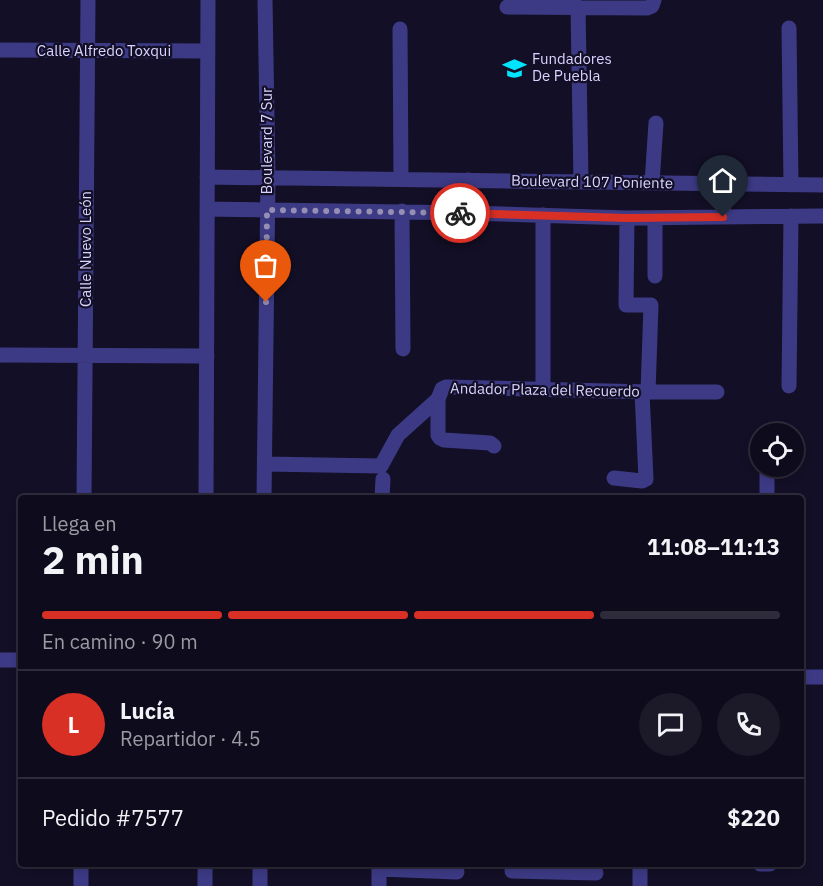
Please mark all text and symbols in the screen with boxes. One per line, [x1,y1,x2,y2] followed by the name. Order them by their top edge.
[37,41,171,60] street label: Calle Alfredo Toxqui
[532,49,612,85] place label: Fundadores De Puebla
[501,55,527,81] school or university icon: Fundadores De Puebla
[257,87,276,195] street label: Boulevard 7 Sur
[697,155,748,217] pin
[706,164,739,197] icon: home
[511,171,673,192] street label: Boulevard 107 Poniente
[430,183,490,243] courier
[76,191,95,307] street label: Calle Nuevo León
[444,197,477,230] icon: bike
[240,240,291,302] pin
[249,249,282,282] icon: bag
[450,378,640,401] street label: Andador Plaza del Recuerdo
[750,423,804,477] map controls
[750,423,804,477] button: locate
[42,510,117,537] text: Llega en
[647,532,780,561] text: 11:08–11:13
[42,534,144,585] text: 2 min
[42,628,198,655] text: En camino · 90 m
[639,693,702,756] button: chat
[717,693,780,756] button: phone
[120,696,175,725] text: Lucía
[68,710,79,739] text: L
[120,725,261,752] text: Repartidor · 4.5
[42,803,184,832] text: Pedido #7577
[727,803,780,832] text: $220

